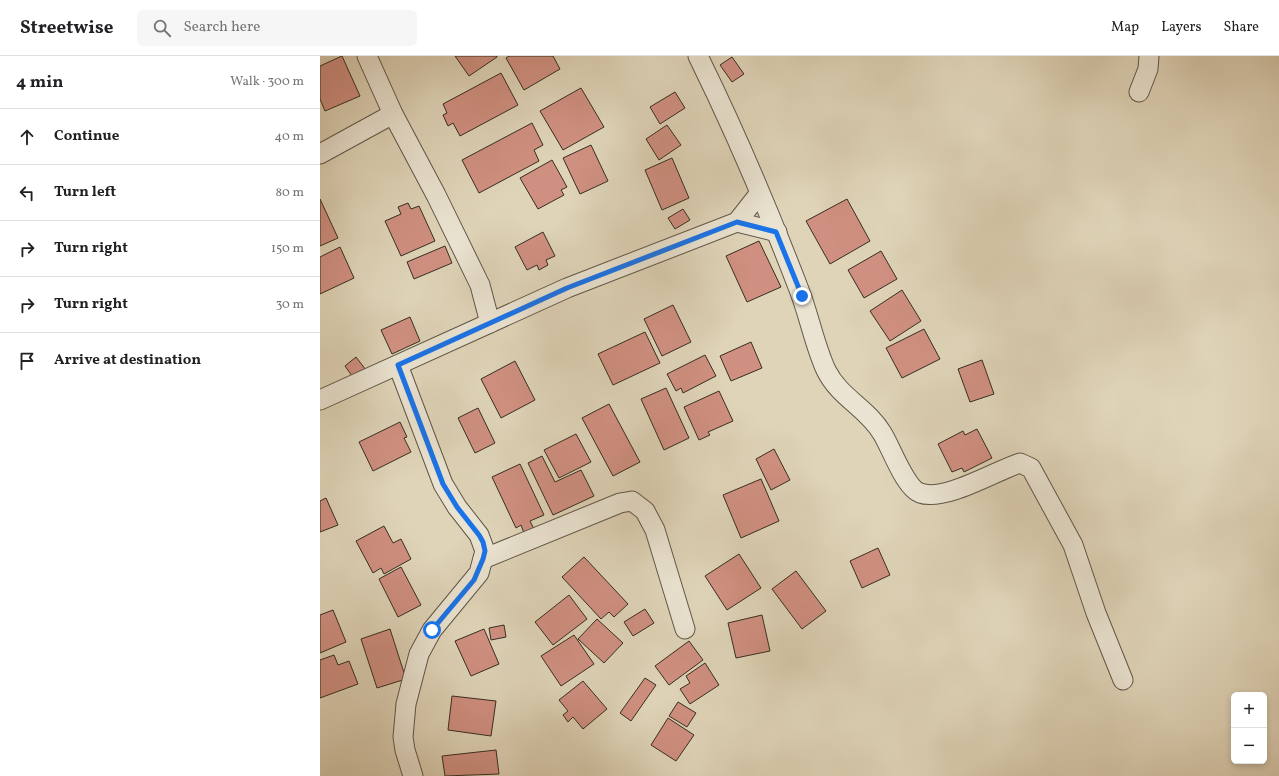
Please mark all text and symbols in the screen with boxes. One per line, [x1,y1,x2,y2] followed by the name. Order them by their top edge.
[137,10,417,46] search box
[20,15,113,41] text: Streetwise
[151,17,173,39] icon: search
[183,17,260,38] text: Search here
[1111,18,1139,37] text: Map
[1161,18,1201,37] text: Layers
[1223,18,1259,37] text: Share
[16,71,63,94] text: 4 min
[230,73,304,91] text: Walk · 300 m
[16,126,38,148] icon: ahead
[54,126,119,147] text: Continue
[275,128,304,146] text: 40 m
[16,182,38,204] icon: left
[54,182,116,203] text: Turn left
[275,184,304,202] text: 80 m
[16,238,38,260] icon: right
[54,238,128,259] text: Turn right
[271,240,304,258] text: 150 m
[793,287,811,305] route end
[16,294,38,316] icon: right
[54,294,128,315] text: Turn right
[276,296,304,314] text: 30 m
[16,350,38,372] icon: arrive
[54,350,201,371] text: Arrive at destination
[423,621,441,639] route start
[1231,692,1267,764] map controls
[1231,692,1267,728] button: +
[1231,728,1267,764] button: −

